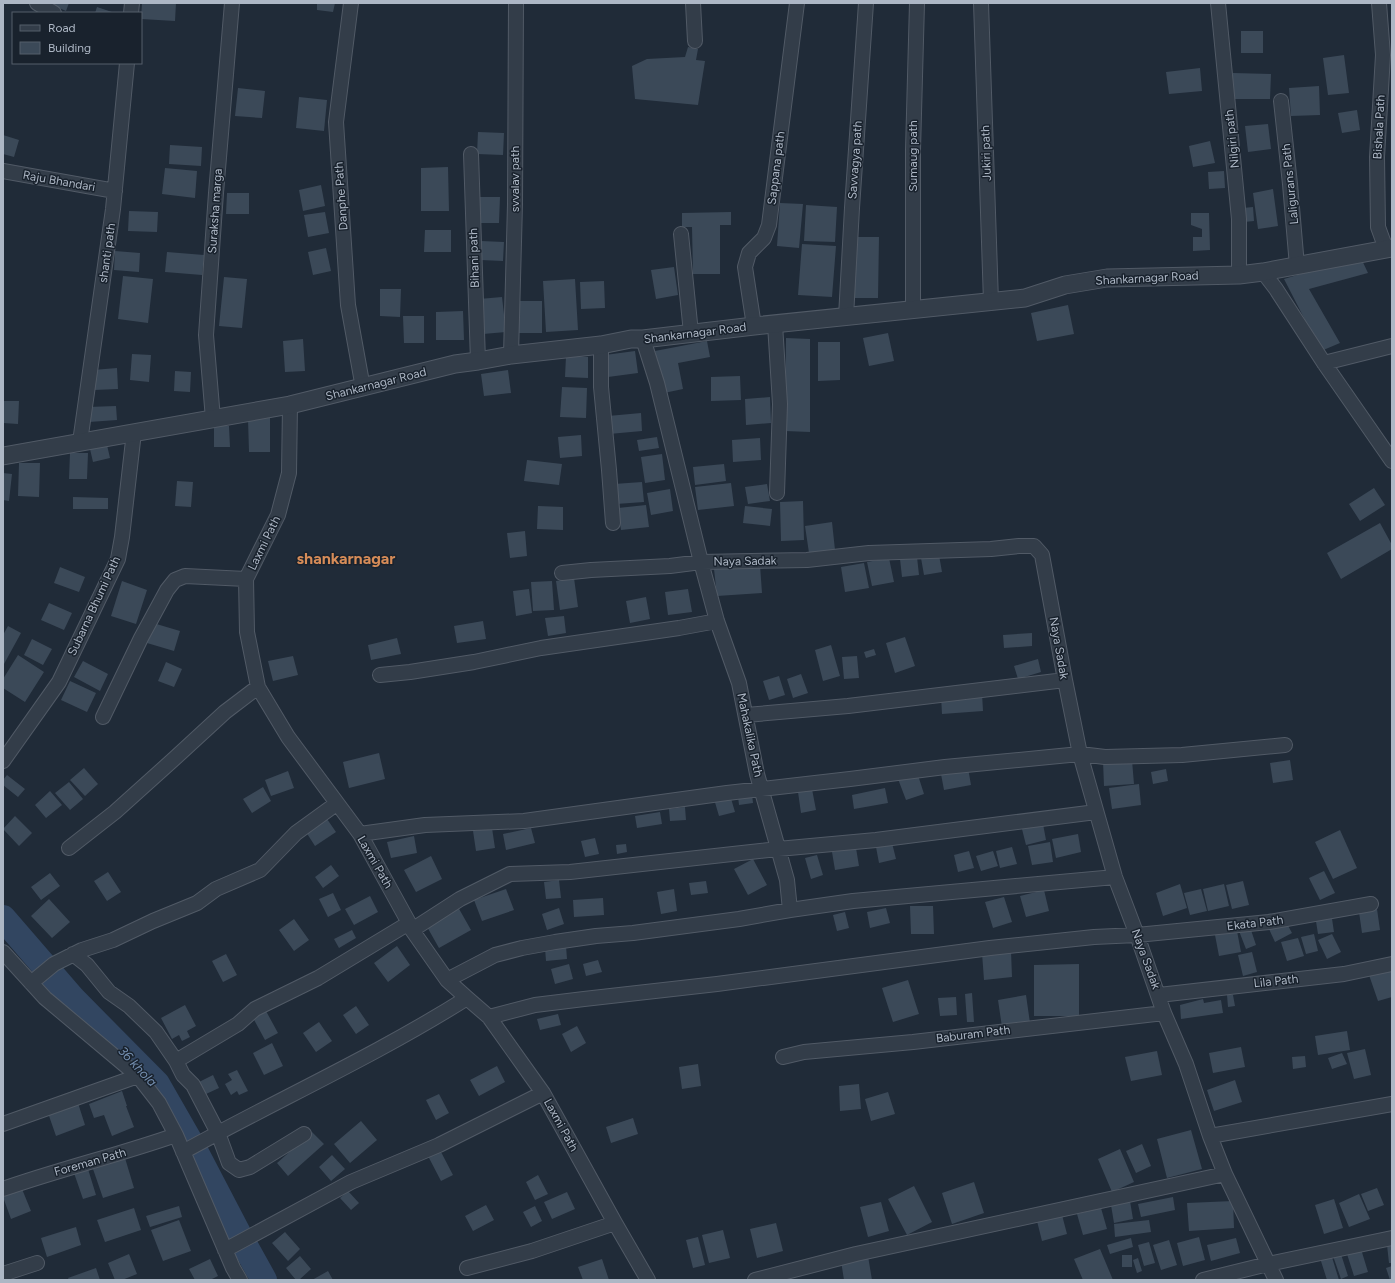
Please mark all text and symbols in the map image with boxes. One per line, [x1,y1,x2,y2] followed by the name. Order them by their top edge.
[12,12,142,64] legend
[48,21,76,35] text: Road
[48,41,91,55] text: Building
[1370,94,1388,160] street label: Bishala Path
[1222,109,1242,169] street label: Nilgiri path
[845,120,865,200] street label: Savvagya path
[906,120,920,192] street label: Sumaug path
[978,125,994,181] street label: Jukiri path
[765,130,787,206] street label: Sappana path
[1279,143,1301,225] street label: Laligurans Path
[508,146,522,212] street label: svvalav path
[332,161,350,231] street label: Danphe Path
[22,168,96,194] street label: Raju Bhandari
[205,168,225,254] street label: Suraksha marga
[96,222,118,284] street label: shanti path
[466,228,482,288] street label: Bihani path
[1095,268,1199,288] street label: Shankarnagar Road
[643,320,747,346] street label: Shankarnagar Road
[324,365,428,403] street label: Shankarnagar Road
[245,514,283,572] street label: Laxmi Path
[297,549,395,568] district label: shankarnagar
[713,553,777,569] street label: Naya Sadak
[65,554,123,658] street label: Subarna Bhumi Path
[1047,616,1071,680] street label: Naya Sadak
[734,692,766,778] street label: Mahakalika Path
[354,833,396,891] street label: Laxmi Path
[1226,913,1284,933] street label: Ekata Path
[1129,927,1163,991] street label: Naya Sadak
[1253,972,1299,990] street label: Lila Path
[935,1022,1011,1046] street label: Baburam Path
[115,1043,160,1090] water label: 36 khola
[541,1096,581,1154] street label: Laxmi Path
[52,1145,128,1179] street label: Foreman Path

